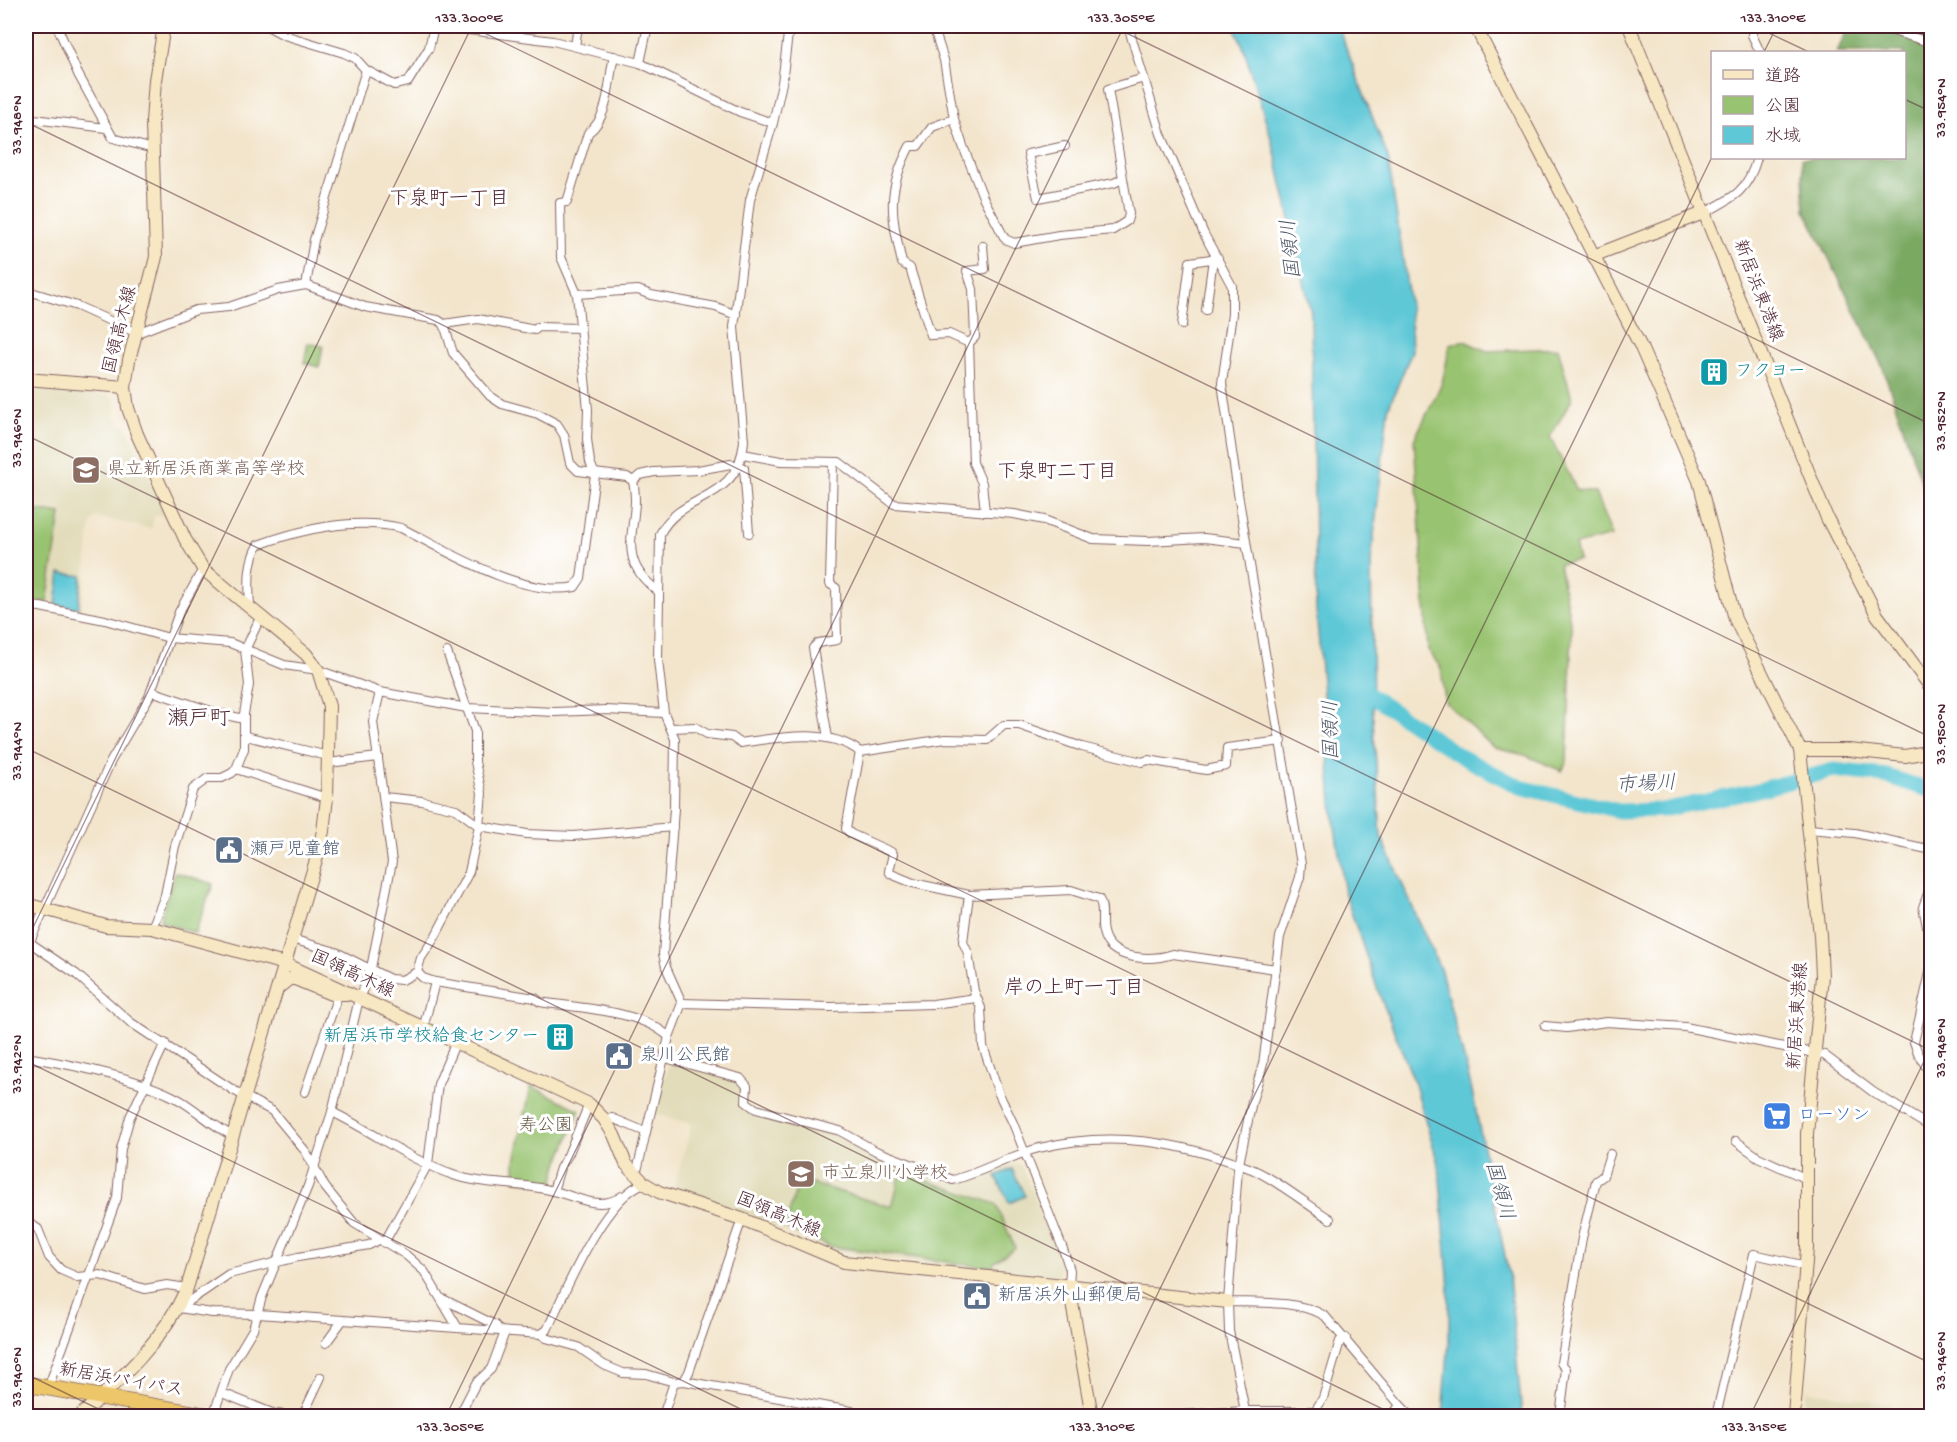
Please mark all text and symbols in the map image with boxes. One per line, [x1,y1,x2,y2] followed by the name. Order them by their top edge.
[434,10,503,28] text: 133.300°E
[1087,10,1155,28] text: 133.305°E
[1740,10,1806,28] text: 133.310°E
[1711,51,1906,159] legend
[1765,66,1801,88] text: 道路
[1933,78,1951,139] text: 33.954°N
[9,95,27,156] text: 33.948°N
[1765,97,1801,118] text: 公園
[1765,126,1801,148] text: 水域
[389,187,509,212] district label: 下泉町一丁目
[1277,218,1308,280] water label: 国領川
[1728,236,1787,345] street label: 新居浜東港線
[99,284,142,376] street label: 国領高木線
[1698,356,1730,388] building icon: フクヨー
[1735,362,1806,383] place label: フクヨー
[1933,391,1951,452] text: 33.952°N
[9,408,27,469] text: 33.946°N
[70,454,102,486] school or university icon: 県立新居浜商業高等学校
[107,459,305,481] place label: 県立新居浜商業高等学校
[997,460,1117,485] district label: 下泉町二丁目
[1320,700,1345,760] water label: 国領川
[1933,703,1951,765] text: 33.950°N
[168,707,231,733] district label: 瀬戸町
[9,722,27,781] text: 33.944°N
[1615,772,1677,799] water label: 市場川
[213,834,245,866] public building icon: 瀬戸児童館
[250,839,340,861] place label: 瀬戸児童館
[307,946,398,1004] street label: 国領高木線
[1784,961,1813,1071] street label: 新居浜東港線
[1004,976,1144,1001] district label: 岸の上町一丁目
[1933,1018,1951,1079] text: 33.948°N
[544,1021,576,1053] building icon: 新居浜市学校給食センター
[324,1026,539,1048] place label: 新居浜市学校給食センター
[9,1034,27,1094] text: 33.942°N
[603,1040,635,1072] public building icon: 泉川公民館
[640,1045,730,1067] place label: 泉川公民館
[1761,1100,1793,1132] supermarket icon: ローソン
[1798,1106,1870,1127] place label: ローソン
[519,1115,573,1137] park label: 寿公園
[785,1158,817,1190] school or university icon: 市立泉川小学校
[1479,1159,1518,1223] water label: 国領川
[822,1163,948,1185] place label: 市立泉川小学校
[732,1188,824,1243] street label: 国領高木線
[961,1280,993,1312] public building icon: 新居浜外山郵便局
[998,1285,1142,1307] place label: 新居浜外山郵便局
[1933,1331,1951,1392] text: 33.946°N
[9,1347,27,1408] text: 33.940°N
[57,1359,185,1402] street label: 新居浜バイパス
[416,1419,484,1437] text: 133.305°E
[1069,1419,1135,1437] text: 133.310°E
[1721,1419,1787,1437] text: 133.315°E

